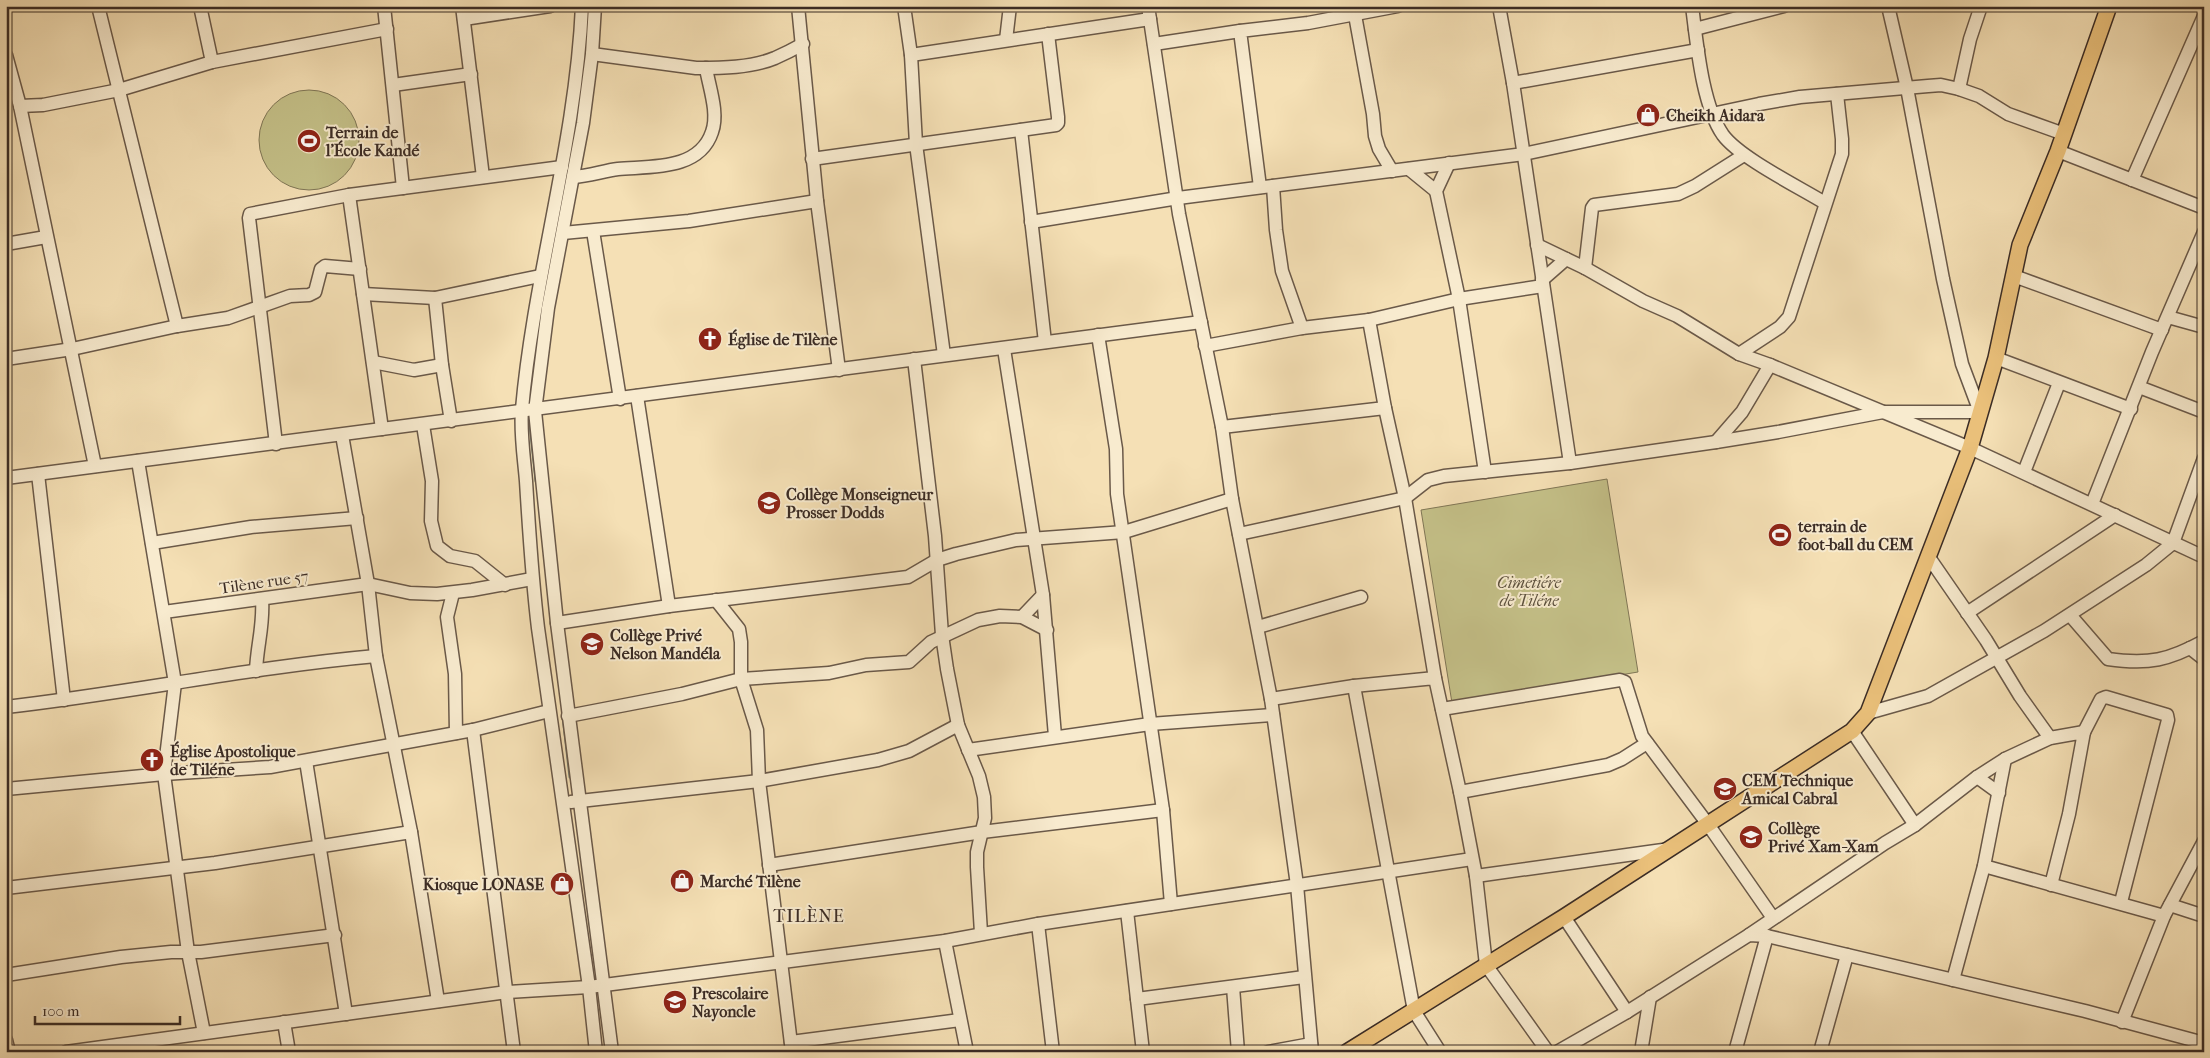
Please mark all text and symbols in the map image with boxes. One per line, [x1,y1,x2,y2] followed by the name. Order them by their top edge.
[1635,102,1661,128] shop icon: Cheikh Aidara
[1666,106,1765,125] place label: Cheikh Aidara
[325,123,419,160] place label: Terrain de l'École Kandé
[296,128,322,154] sports icon: Terrain de l'École Kandé
[697,326,723,352] church icon: Église de Tilène
[728,329,837,350] place label: Église de Tilène
[786,485,934,522] place label: Collège Monseigneur Prosser Dodds
[756,490,782,516] school or university icon: Collège Monseigneur Prosser Dodds
[1797,517,1914,554] place label: terrain de foot-ball du CEM
[1767,522,1793,548] sports icon: terrain de foot-ball du CEM
[218,566,310,598] street label: Tilène rue 57
[1497,573,1562,610] park label: Cimetiére de Tiléne
[610,626,721,663] place label: Collège Privé Nelson Mandéla
[579,631,605,657] school or university icon: Collège Privé Nelson Mandéla
[170,741,296,779] place label: Église Apostolique de Tiléne
[139,747,165,773] church icon: Église Apostolique de Tiléne
[1741,771,1853,808] place label: CEM Technique Amical Cabral
[1712,776,1738,802] school or university icon: CEM Technique Amical Cabral
[1768,819,1879,856] place label: Collège Privé Xam-Xam
[1738,824,1764,850] school or university icon: Collège Privé Xam-Xam
[669,868,695,894] shop icon: Marché Tilène
[549,871,575,897] shop icon: Kiosque LONASE
[699,872,801,891] place label: Marché Tilène
[423,875,544,895] place label: Kiosque LONASE
[773,905,845,927] district label: TILÈNE
[692,984,768,1022] place label: Prescolaire Nayoncle
[662,989,688,1015] school or university icon: Prescolaire Nayoncle
[35,993,180,1025] scale bar
[42,1002,80,1020] text: 100 m

